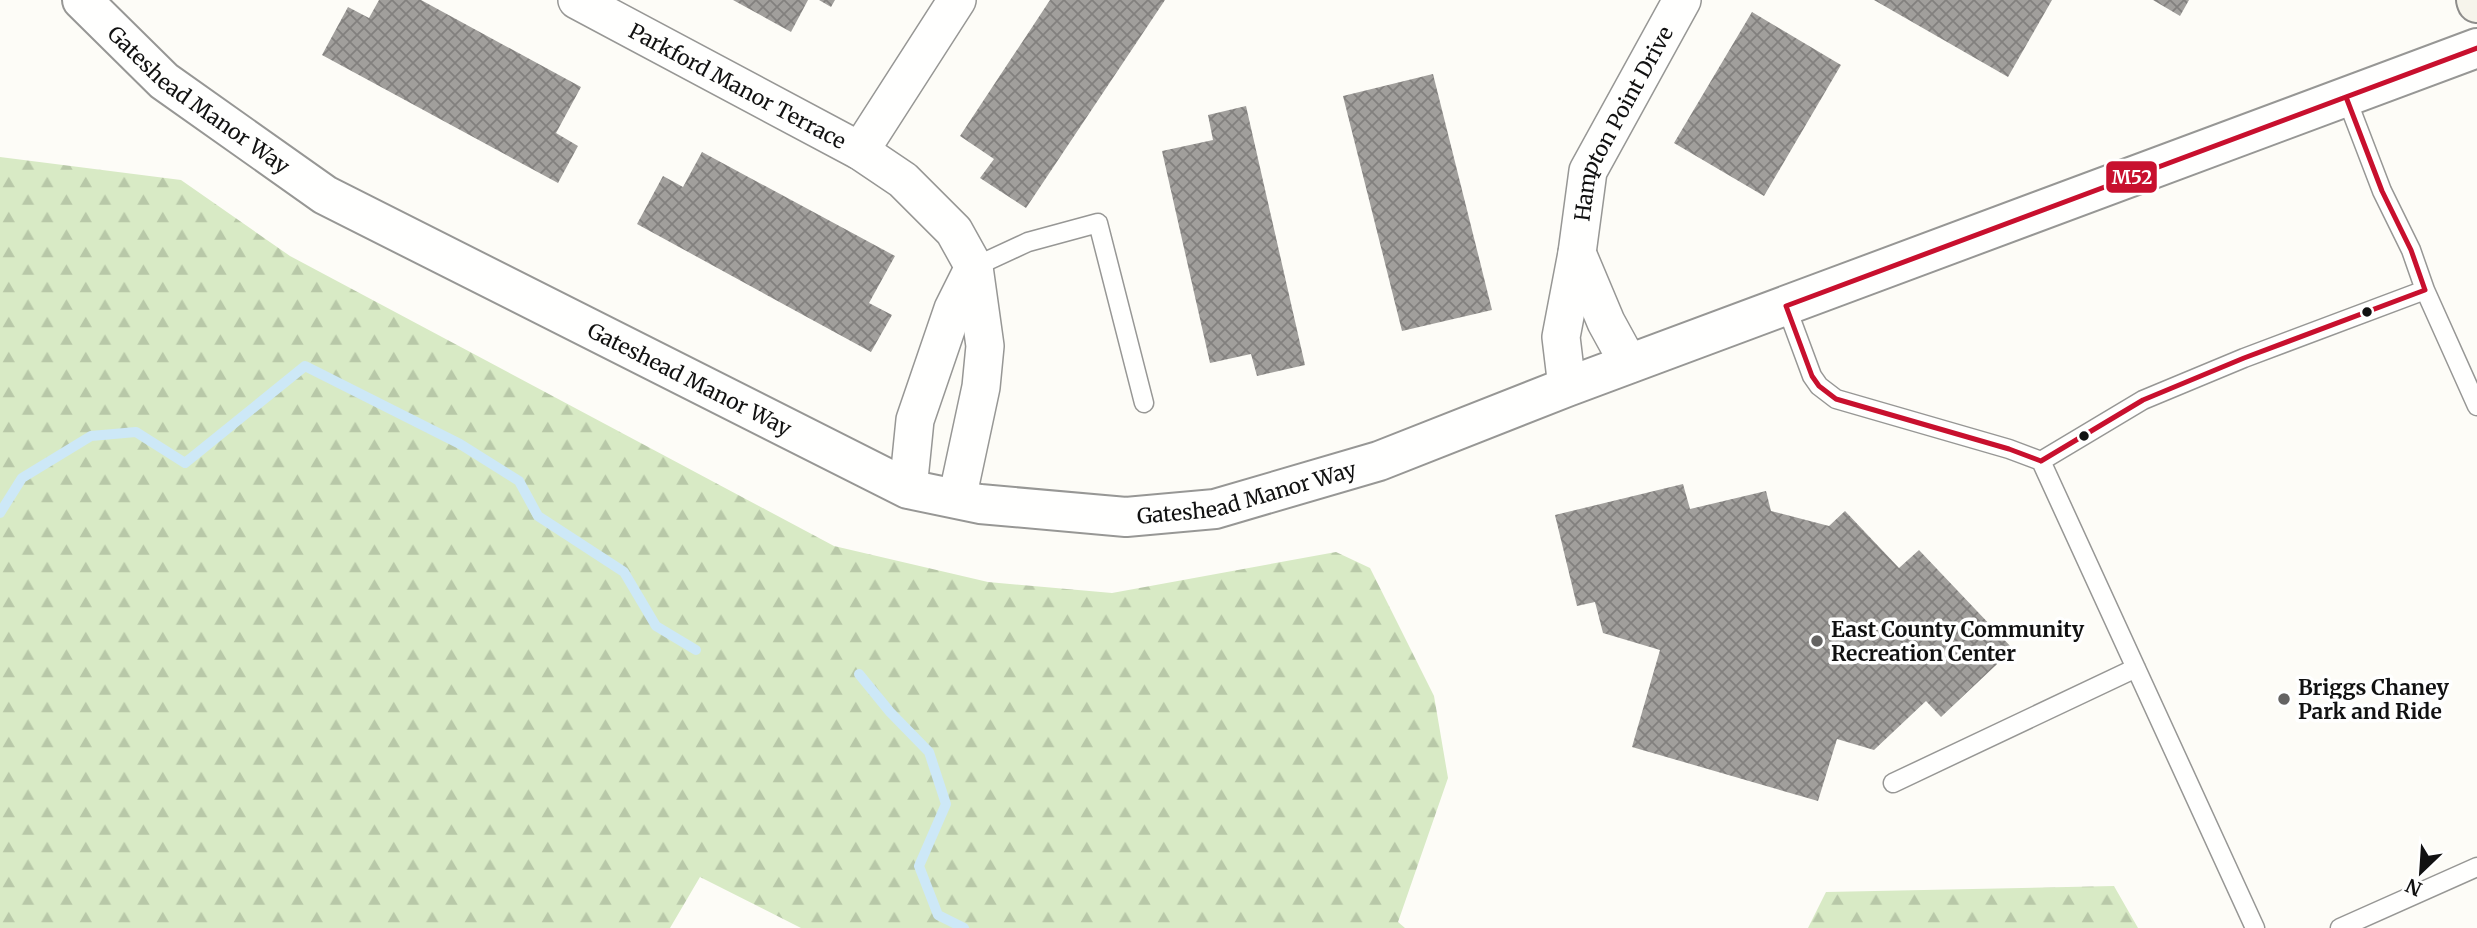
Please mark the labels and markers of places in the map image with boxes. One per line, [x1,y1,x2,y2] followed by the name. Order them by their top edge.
[2360,305,2374,319] unlabelled marker
[2077,429,2091,443] unlabelled marker
[1831,616,2085,667] place label: East County Community Recreation Center
[1809,633,1825,649] marker: East County Community Recreation Center
[2298,674,2449,725] place label: Briggs Chaney Park and Ride
[2276,691,2292,707] marker: Briggs Chaney Park and Ride

